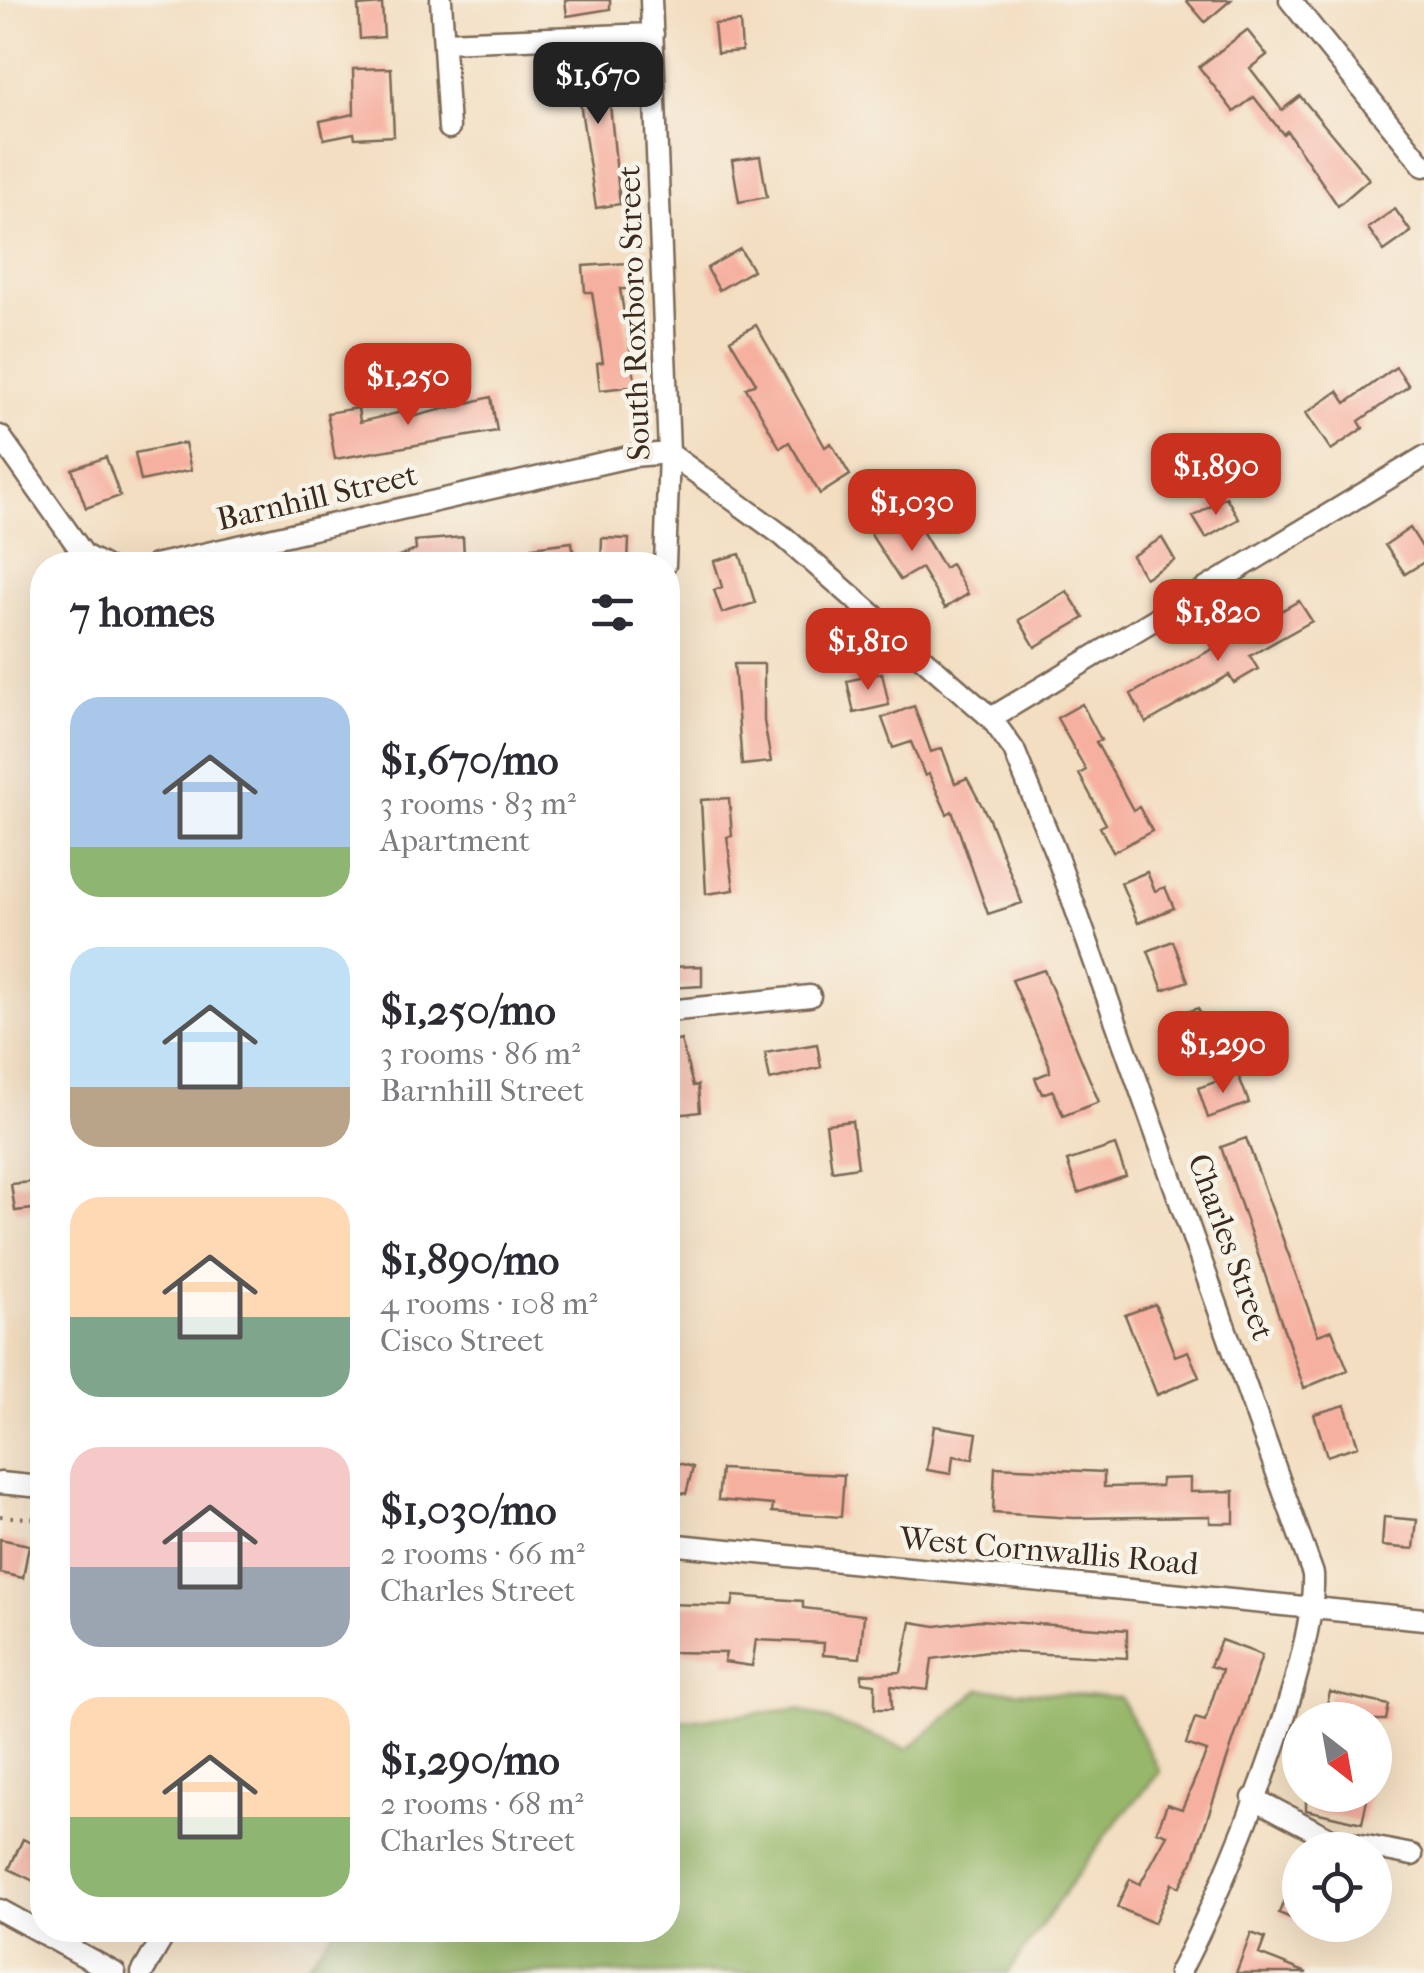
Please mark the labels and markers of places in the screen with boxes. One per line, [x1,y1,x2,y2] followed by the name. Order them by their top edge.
[517,42,679,127] pin: $1,670
[327,343,489,428] pin: $1,250
[1135,433,1297,518] pin: $1,890
[831,469,993,554] pin: $1,030
[1137,579,1299,664] pin: $1,820
[787,608,949,693] pin: $1,810
[1142,1011,1304,1096] pin: $1,290

